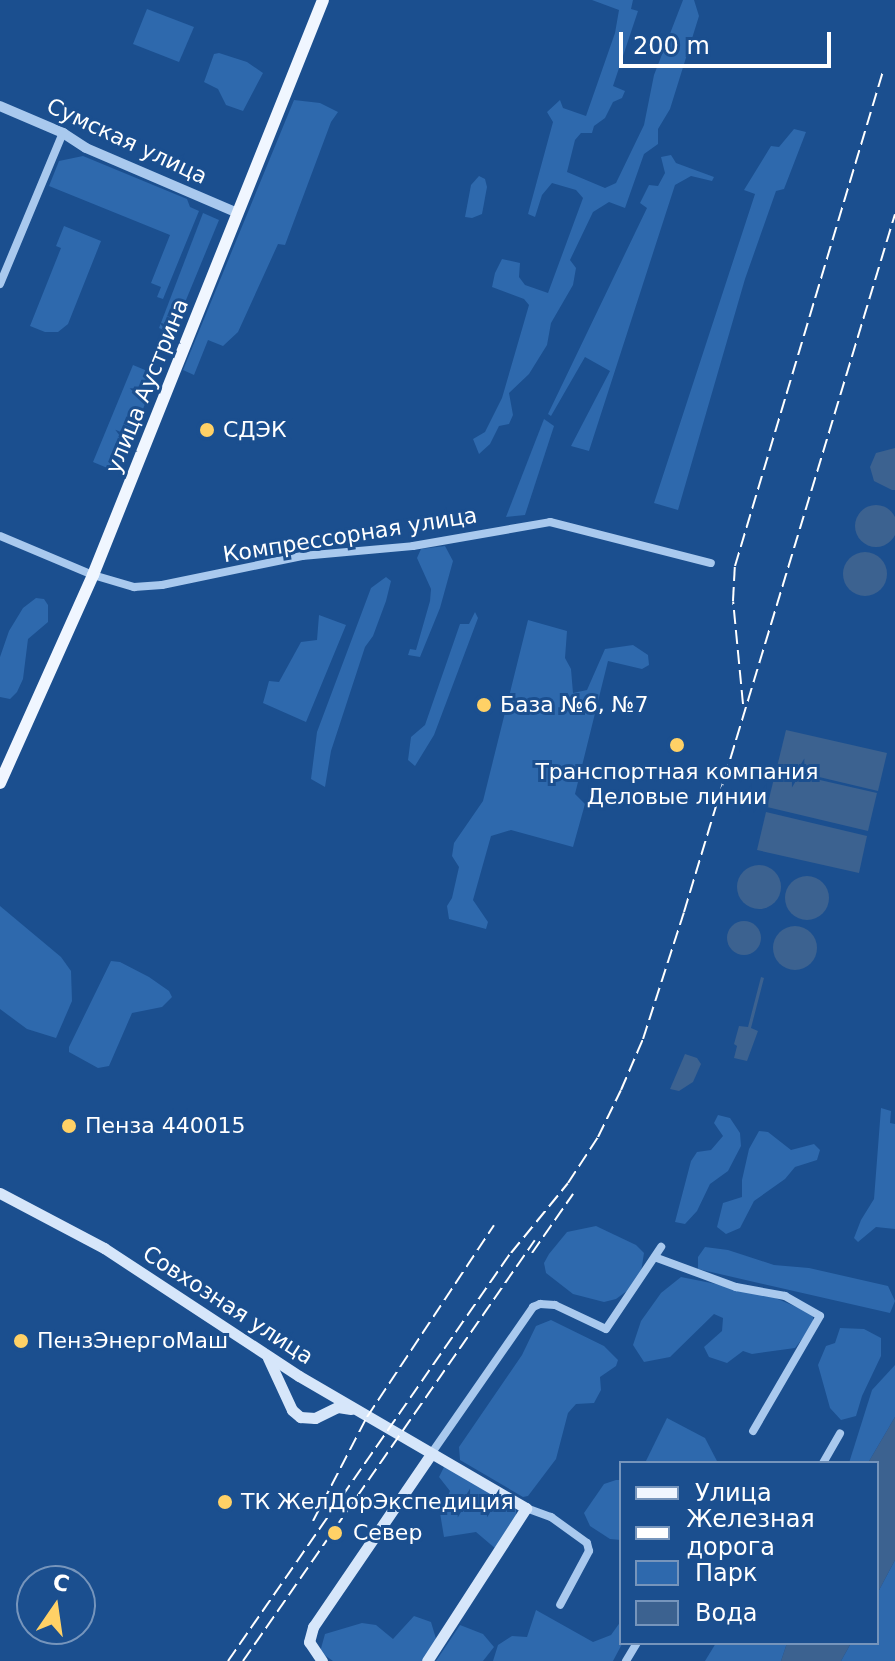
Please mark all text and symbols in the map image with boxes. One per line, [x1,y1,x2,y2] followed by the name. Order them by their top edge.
[623,16,835,66] scale bar
[633,32,710,60] text: 200 m
[43,92,211,190] street label: Сумская улица
[100,295,194,477] street label: улица Аустрина
[223,417,287,443] place label: СДЭК
[198,421,216,439] marker: СДЭК
[221,502,479,568] street label: Компрессорная улица
[500,692,648,718] place label: База №6, №7
[475,696,493,714] marker: База №6, №7
[668,736,686,754] marker: Транспортная компания Деловые линии
[535,758,819,810] place label: Транспортная компания Деловые линии
[85,1113,246,1139] place label: Пенза 440015
[60,1117,78,1135] marker: Пенза 440015
[138,1240,318,1370] street label: Совхозная улица
[37,1328,228,1354] place label: ПензЭнергоМаш
[12,1332,30,1350] marker: ПензЭнергоМаш
[619,1461,879,1645] legend
[695,1479,772,1507] text: Улица
[241,1489,514,1515] place label: ТК ЖелДорЭкспедиция
[216,1493,234,1511] marker: ТК ЖелДорЭкспедиция
[686,1505,815,1561] text: Железная дорога
[353,1520,422,1546] place label: Север
[324,1522,346,1544] marker: Север
[695,1559,757,1587] text: Парк
[16,1565,96,1645] north arrow
[50,1569,72,1597] text: С
[695,1599,757,1627] text: Вода

